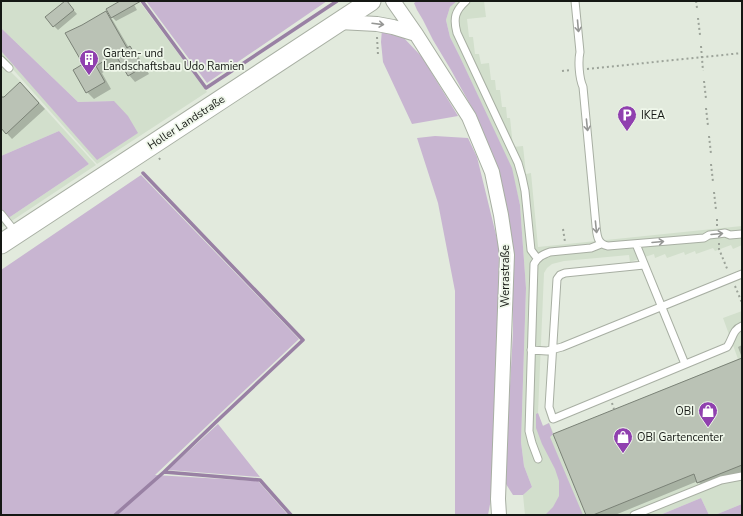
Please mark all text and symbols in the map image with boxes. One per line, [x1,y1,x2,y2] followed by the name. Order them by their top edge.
[574,19,581,32] one-way arrow
[371,20,384,28] one-way arrow
[103,46,244,74] place label: Garten- und Landschaftsbau Udo Ramien
[78,48,100,76] building icon: Garten- und Landschaftsbau Udo Ramien
[145,92,228,153] street label: Holler Landstraße
[616,104,638,132] parking icon: IKEA
[641,108,665,123] place label: IKEA
[583,118,591,131] one-way arrow
[593,220,600,233] one-way arrow
[710,231,723,238] one-way arrow
[651,238,664,245] one-way arrow
[498,245,513,307] street label: Werrastraße
[697,400,719,428] shop icon: OBI
[675,404,694,419] place label: OBI
[612,426,634,454] shop icon: OBI Gartencenter
[637,430,723,445] place label: OBI Gartencenter

